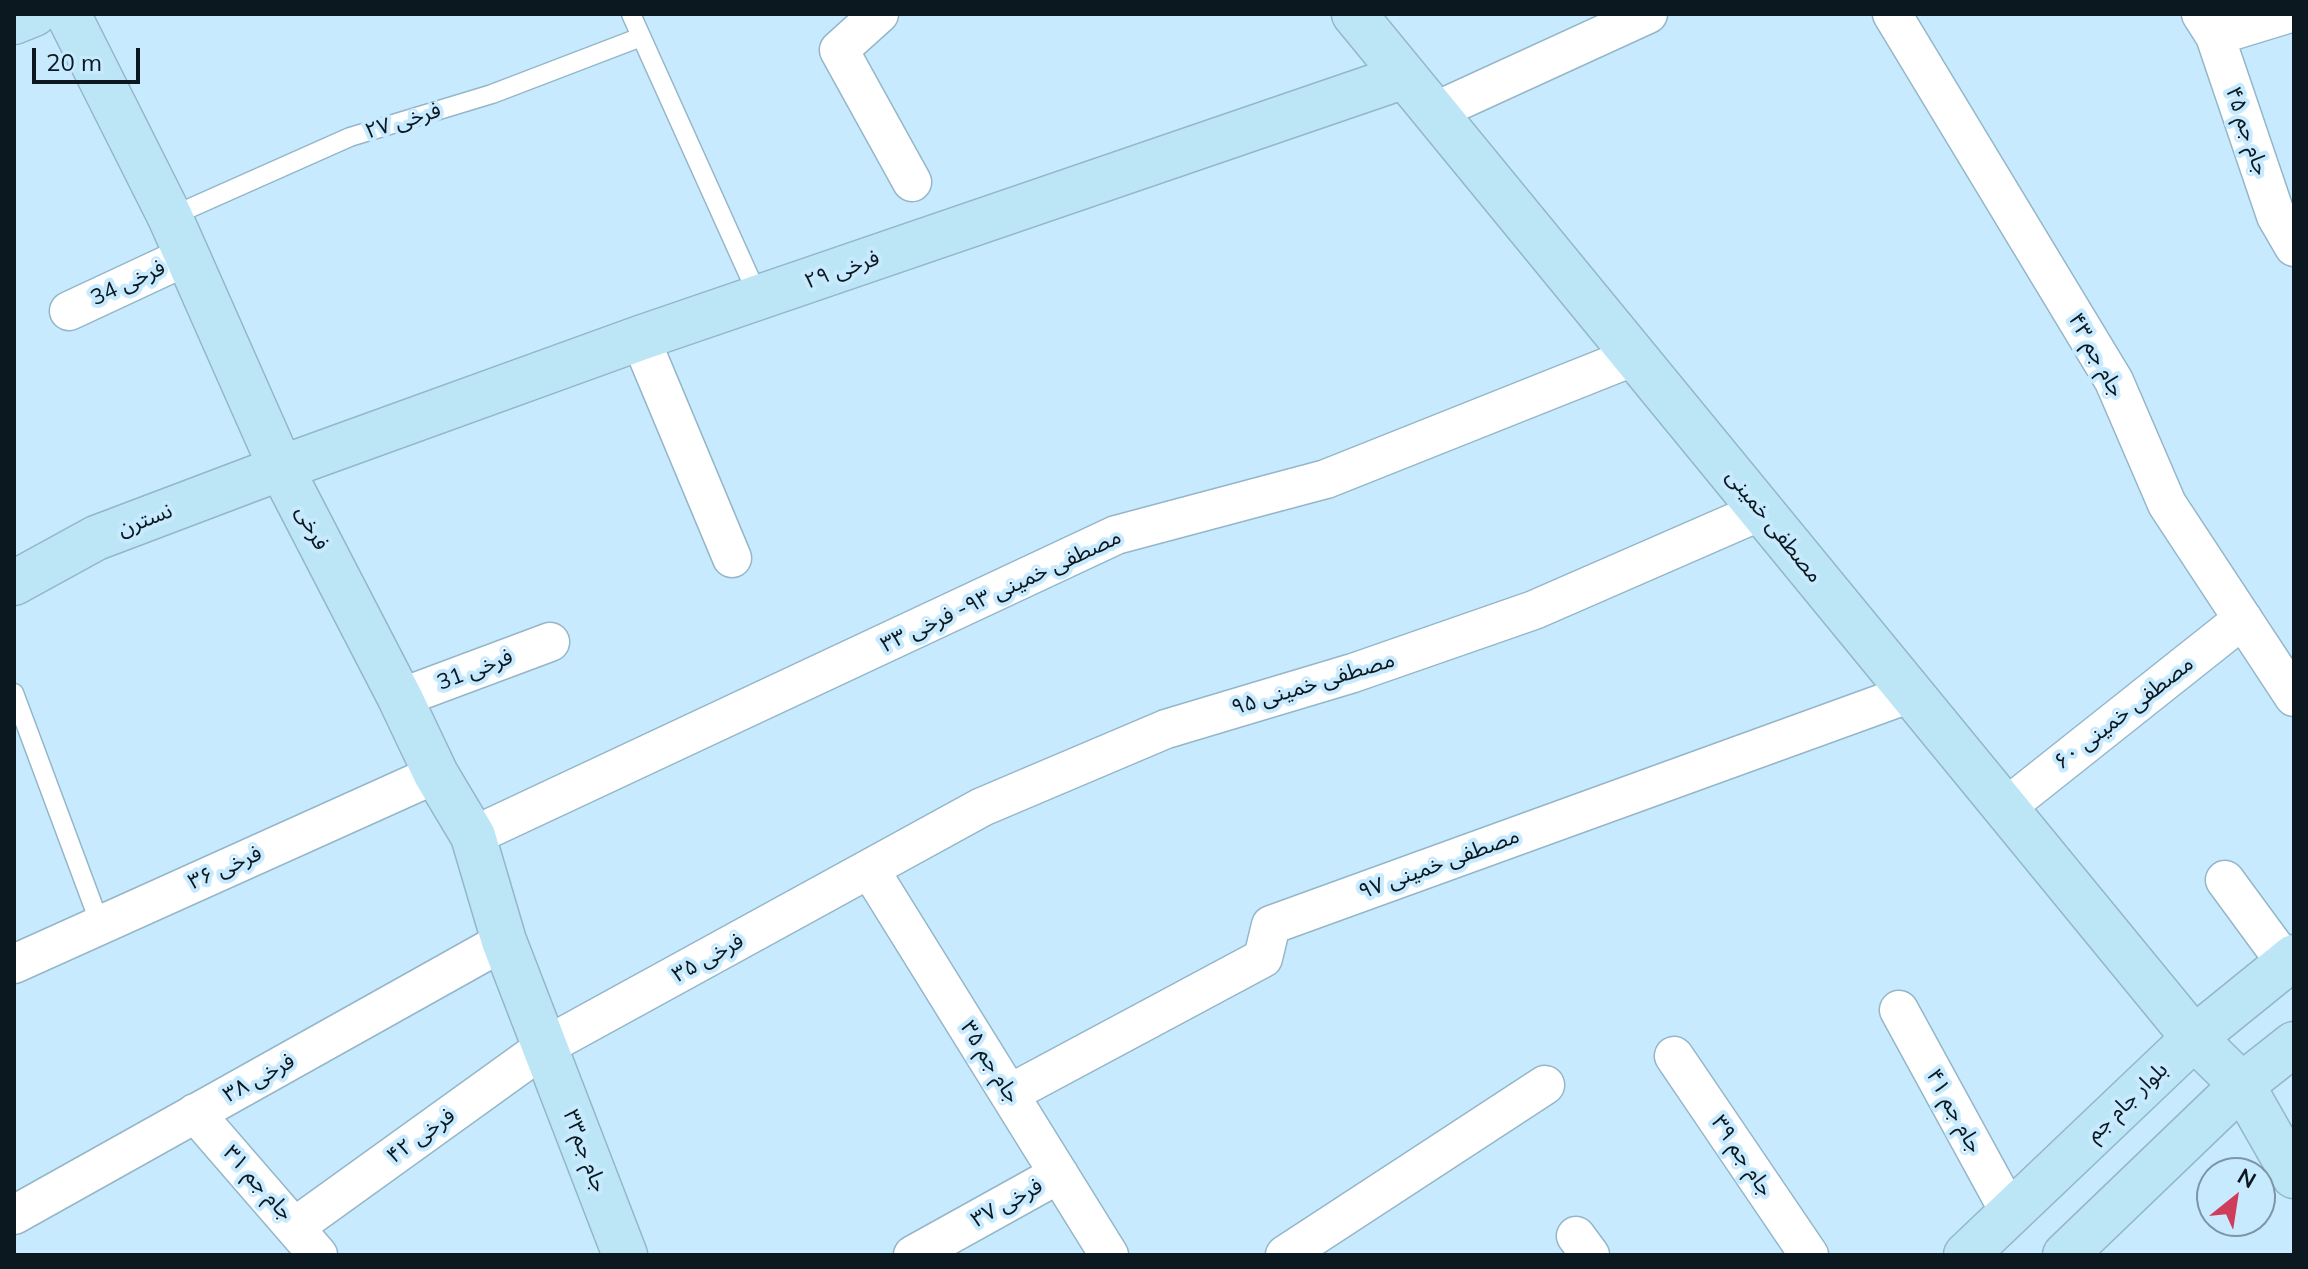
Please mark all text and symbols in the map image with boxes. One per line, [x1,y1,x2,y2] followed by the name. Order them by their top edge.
[36,32,144,82] scale bar
[46,47,102,77] text: 20 m
[2220,83,2274,179] street label: جام جم ۴۵
[362,97,444,145] street label: فرخی ۲۷
[801,245,883,295] street label: فرخی ۲۹
[87,254,169,312] street label: فرخی 34
[2062,308,2130,402] street label: جام جم ۴۳
[1720,464,1828,588] street label: مصطفی خمینی
[114,498,176,542] street label: نسترن
[290,501,334,555] street label: فرخی
[877,524,1125,658] street label: مصطفی خمینی ۹۳- فرخی ۳۳
[433,644,517,696] street label: فرخی 31
[1228,647,1398,721] street label: مصطفی خمینی ۹۵
[2049,650,2199,776] street label: مصطفی خمینی ۶۰
[1355,823,1523,905] street label: مصطفی خمینی ۹۷
[184,840,266,896] street label: فرخی ۳۶
[668,928,748,988] street label: فرخی ۳۵
[954,1016,1026,1108] street label: جام جم ۳۵
[219,1048,299,1108] street label: فرخی ۳۸
[2081,1057,2173,1147] street label: بلوار جام جم
[1920,1064,1988,1158] street label: جام جم ۴۱
[382,1102,460,1170] street label: فرخی ۴۲
[557,1106,613,1196] street label: جام جم۳۳
[1705,1110,1779,1202] street label: جام جم ۳۹
[217,1140,299,1226] street label: جام جم ۳۱
[2196,1157,2276,1237] north arrow
[2233,1162,2261,1194] text: N
[967,1173,1047,1233] street label: فرخی ۳۷

